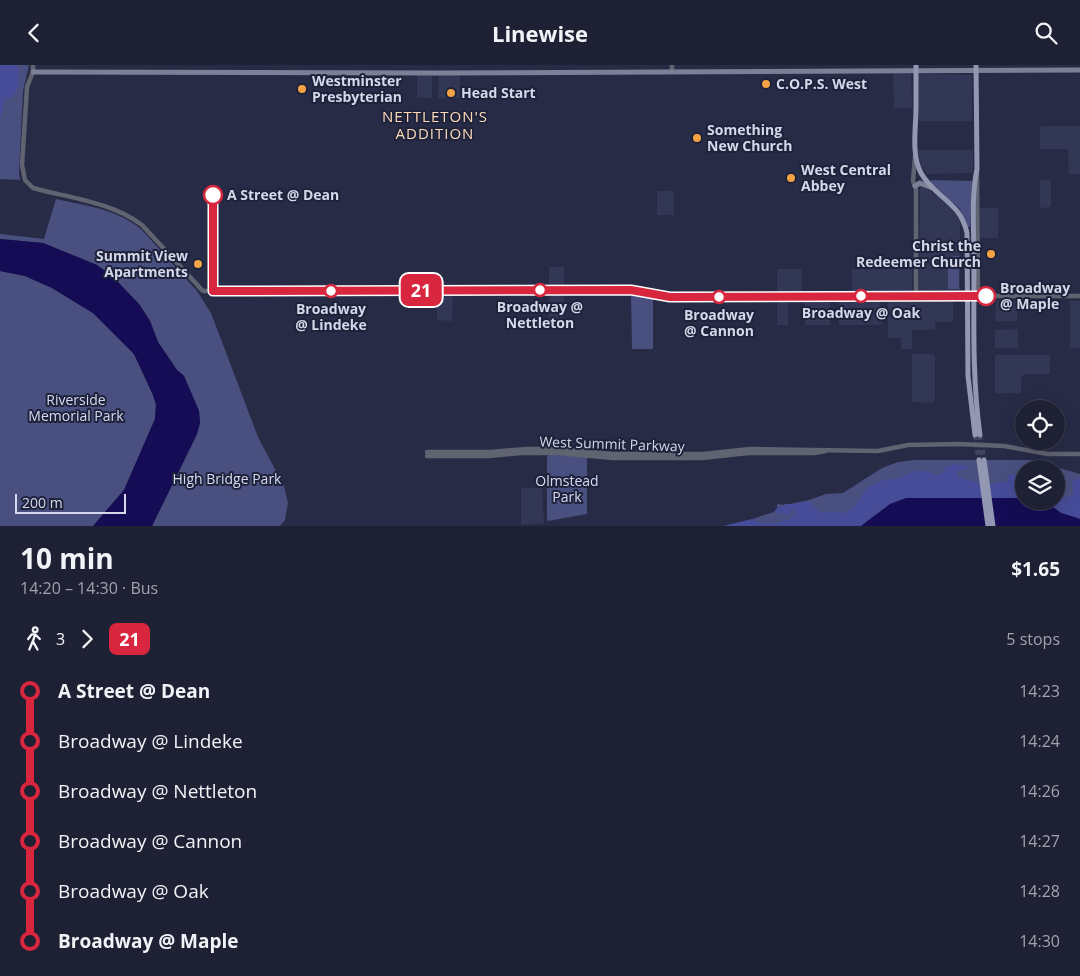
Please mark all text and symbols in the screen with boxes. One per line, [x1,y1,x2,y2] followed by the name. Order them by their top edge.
[492,18,588,48] text: Linewise
[20,19,48,47] icon: back
[1032,19,1060,47] icon: search
[312,71,402,106] place label: Westminster Presbyterian
[776,74,867,93] place label: C.O.P.S. West
[760,78,772,90] marker: C.O.P.S. West
[296,83,308,95] marker: Westminster Presbyterian
[461,83,536,102] place label: Head Start
[445,87,457,99] marker: Head Start
[382,106,488,143] district label: NETTLETON'S ADDITION
[707,120,792,155] place label: Something New Church
[691,132,703,144] marker: Something New Church
[801,160,891,195] place label: West Central Abbey
[785,172,797,184] marker: West Central Abbey
[203,185,223,205] marker: A Street @ Dean
[227,185,339,204] place label: A Street @ Dean
[856,236,981,271] place label: Christ the Redeemer Church
[96,246,188,281] place label: Summit View Apartments
[985,248,997,260] marker: Christ the Redeemer Church
[192,258,204,270] marker: Summit View Apartments
[398,274,444,306] line badge: 21
[411,278,431,302] text: 21
[1000,278,1070,313] place label: Broadway @ Maple
[533,283,547,297] marker: Broadway @ Nettleton
[324,284,338,298] marker: Broadway @ Lindeke
[976,286,996,306] marker: Broadway @ Maple
[854,289,868,303] marker: Broadway @ Oak
[712,290,726,304] marker: Broadway @ Cannon
[497,297,583,332] place label: Broadway @ Nettleton
[295,299,367,334] place label: Broadway @ Lindeke
[802,303,920,322] place label: Broadway @ Oak
[684,305,754,340] place label: Broadway @ Cannon
[28,390,124,425] park label: Riverside Memorial Park
[1015,400,1065,510] map controls
[1015,400,1065,450] button: locate
[539,431,686,456] street label: West Summit Parkway
[1015,460,1065,510] button: layers
[173,469,282,488] park label: High Bridge Park
[535,471,599,506] park label: Olmstead Park
[15,491,126,514] scale bar
[22,493,63,512] text: 200 m
[20,539,114,577] text: 10 min
[1011,556,1060,582] text: $1.65
[20,577,158,599] text: 14:20 – 14:30 · Bus
[20,625,48,653] icon: walk
[73,625,101,653] icon: forward
[119,627,140,651] text: 21
[56,628,65,650] text: 3
[1006,628,1060,650] text: 5 stops
[58,678,210,704] text: A Street @ Dean
[1019,680,1060,702] text: 14:23
[58,728,243,754] text: Broadway @ Lindeke
[1019,730,1060,752] text: 14:24
[58,778,257,804] text: Broadway @ Nettleton
[1019,780,1060,802] text: 14:26
[58,828,242,854] text: Broadway @ Cannon
[1019,830,1060,852] text: 14:27
[58,878,209,904] text: Broadway @ Oak
[1019,880,1060,902] text: 14:28
[58,928,239,954] text: Broadway @ Maple
[1019,930,1060,952] text: 14:30

